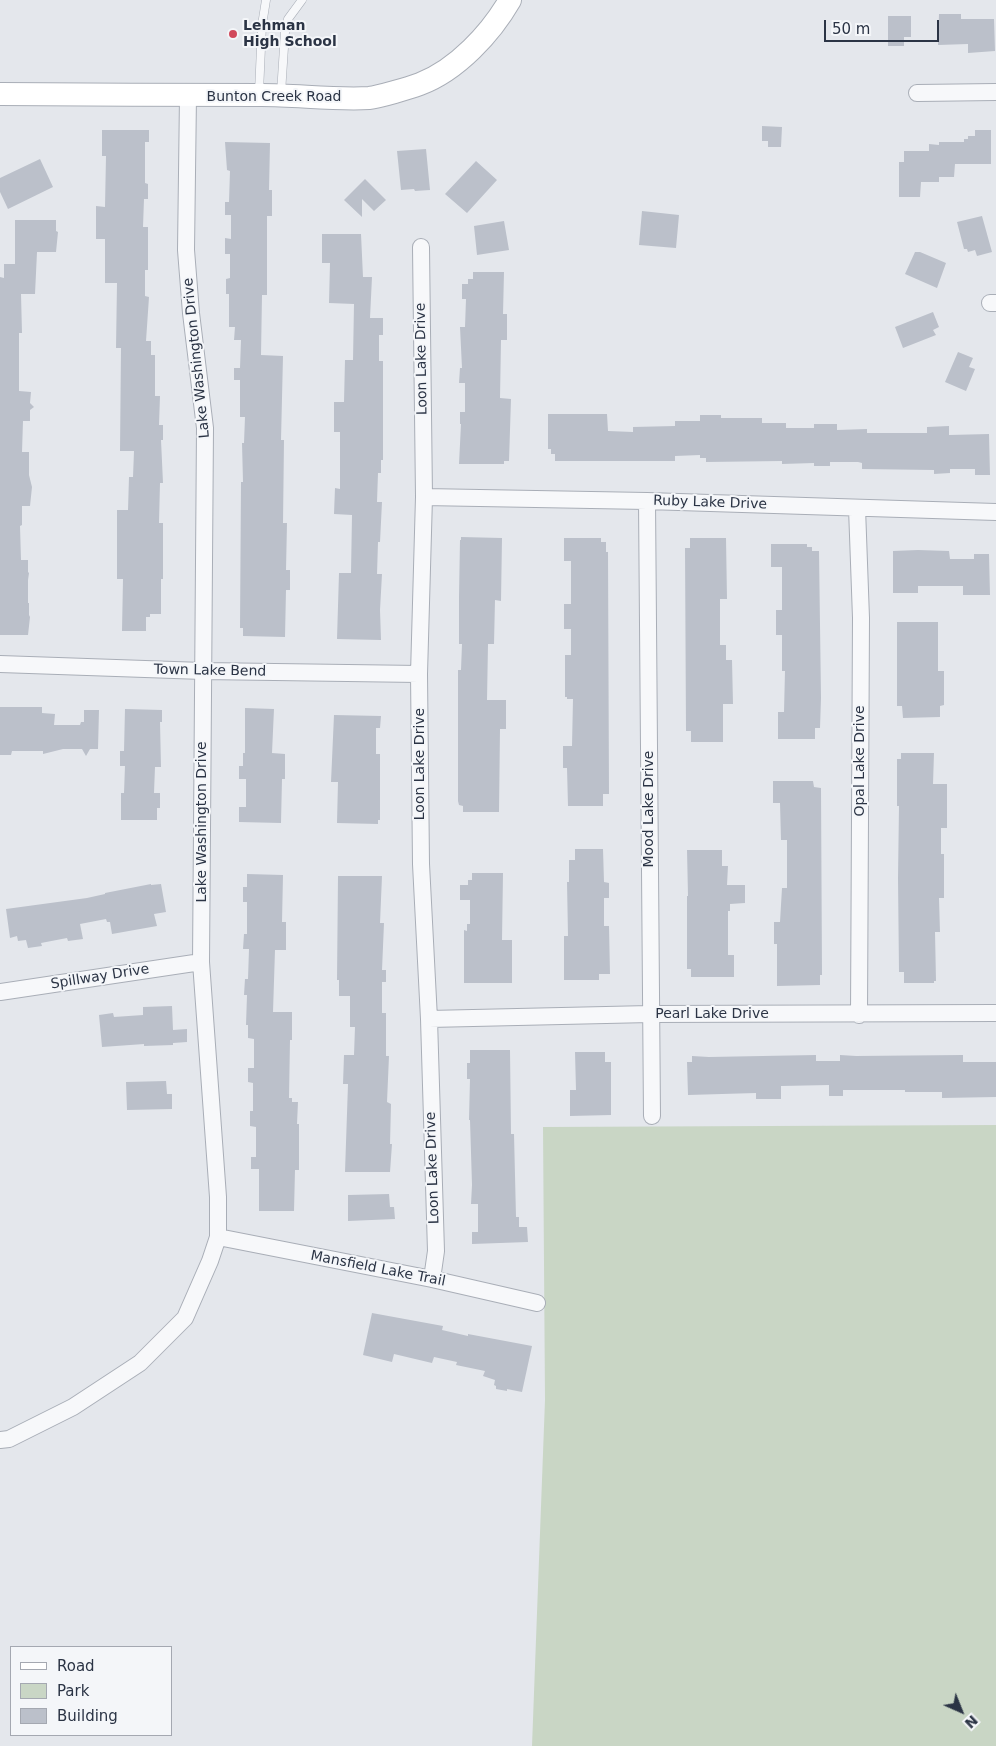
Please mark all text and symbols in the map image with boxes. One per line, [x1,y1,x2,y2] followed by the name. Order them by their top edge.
[826,10,941,42] scale bar
[243,18,337,50] place label: Lehman High School
[832,20,870,38] text: 50 m
[227,28,239,40] marker: Lehman High School
[207,89,341,105] street label: Bunton Creek Road
[180,277,214,439] street label: Lake Washington Drive
[413,303,431,415] street label: Loon Lake Drive
[653,493,767,513] street label: Ruby Lake Drive
[154,662,266,680] street label: Town Lake Bend
[852,705,868,817] street label: Opal Lake Drive
[412,708,428,820] street label: Loon Lake Drive
[194,741,210,903] street label: Lake Washington Drive
[641,751,657,867] street label: Mood Lake Drive
[50,961,150,993] street label: Spillway Drive
[655,1006,769,1022] street label: Pearl Lake Drive
[423,1112,443,1224] street label: Loon Lake Drive
[309,1248,447,1290] street label: Mansfield Lake Trail
[10,1646,172,1736] legend
[57,1657,95,1675] text: Road
[57,1682,89,1700] text: Park
[936,1686,986,1736] north arrow
[57,1707,118,1725] text: Building
[962,1712,981,1732] text: N

